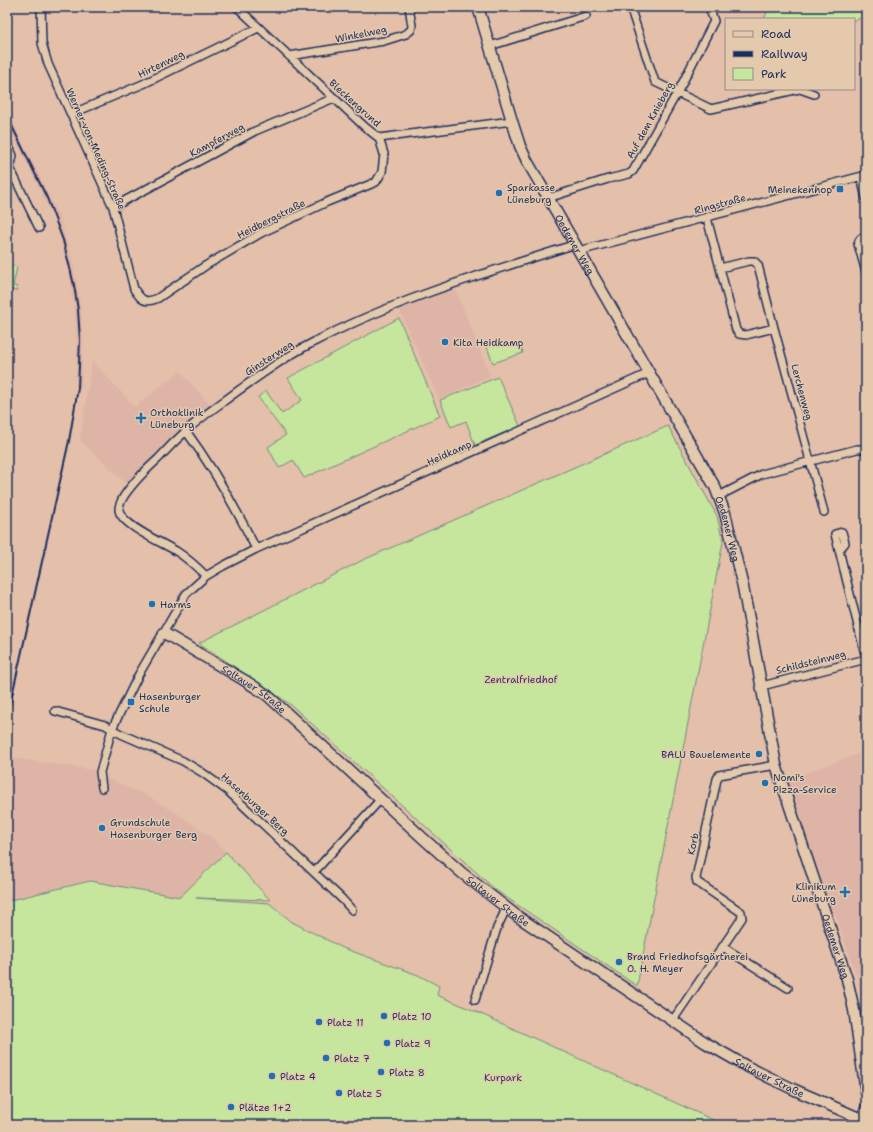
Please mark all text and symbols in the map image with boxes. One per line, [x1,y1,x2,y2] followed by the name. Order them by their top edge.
[725,18,855,90] legend
[334,23,388,45] street label: Winkelweg
[761,26,792,42] text: Road
[761,46,808,62] text: Railway
[136,47,186,81] street label: Hirtenweg
[761,66,787,82] text: Park
[326,76,384,130] street label: Bleckengrund
[623,79,677,161] street label: Auf dem Knieberg
[63,86,129,212] street label: Werner-von-Meding-Straße
[187,120,247,160] street label: Kampferweg
[507,181,556,206] place label: Sparkasse Lüneburg
[768,183,832,196] place label: Meinekenhop
[835,184,845,194] marker: Meinekenhop
[494,188,504,198] marker: Sparkasse Lüneburg
[693,191,748,217] street label: Ringstraße
[235,196,308,242] street label: Heidbergstraße
[553,212,598,277] street label: Oedemer Weg
[453,336,524,349] place label: Kita Heidkamp
[242,337,296,379] street label: Ginsterweg
[440,337,450,347] marker: Kita Heidkamp
[788,362,816,422] street label: Lerchenweg
[150,406,204,431] place label: Orthoklinik Lüneburg
[135,412,147,424] marker: Orthoklinik Lüneburg
[425,437,474,469] street label: Heidkamp
[713,494,743,563] street label: Oedemer Weg
[160,598,191,611] place label: Harms
[147,599,157,609] marker: Harms
[775,647,847,677] street label: Schildsteinweg
[219,662,289,716] street label: Soltauer Straße
[485,673,558,686] park label: Zentralfriedhof
[139,690,201,715] place label: Hasenburger Schule
[126,697,136,707] marker: Hasenburger Schule
[661,748,751,761] place label: BALU Bauelemente
[754,749,764,759] marker: BALU Bauelemente
[218,770,292,838] street label: Hasenburger Berg
[773,771,837,796] place label: Nomi's Pizza-Service
[760,778,770,788] marker: Nomi's Pizza-Service
[110,816,197,841] place label: Grundschule Hasenburger Berg
[97,823,107,833] marker: Grundschule Hasenburger Berg
[684,832,702,856] street label: Korb
[464,873,533,929] street label: Soltauer Straße
[792,880,836,905] place label: Klinikum Lüneburg
[839,886,851,898] marker: Klinikum Lüneburg
[819,912,853,980] street label: Oedemer Weg
[627,950,748,975] place label: Brand Friedhofsgärtnerei O. H. Meyer
[614,957,624,967] marker: Brand Friedhofsgärtnerei O. H. Meyer
[392,1010,432,1023] place label: Platz 10
[379,1011,389,1021] marker: Platz 10
[327,1016,364,1029] place label: Platz 11
[314,1017,324,1027] marker: Platz 11
[395,1037,431,1050] place label: Platz 9
[382,1038,392,1048] marker: Platz 9
[334,1052,370,1065] place label: Platz 7
[321,1053,331,1063] marker: Platz 7
[732,1054,807,1100] street label: Soltauer Straße
[389,1066,425,1079] place label: Platz 8
[376,1067,386,1077] marker: Platz 8
[280,1070,316,1083] place label: Platz 4
[267,1071,277,1081] marker: Platz 4
[484,1071,522,1084] park label: Kurpark
[347,1087,382,1100] place label: Platz 5
[334,1088,344,1098] marker: Platz 5
[239,1101,291,1114] place label: Plätze 1+2
[226,1102,236,1112] marker: Plätze 1+2

